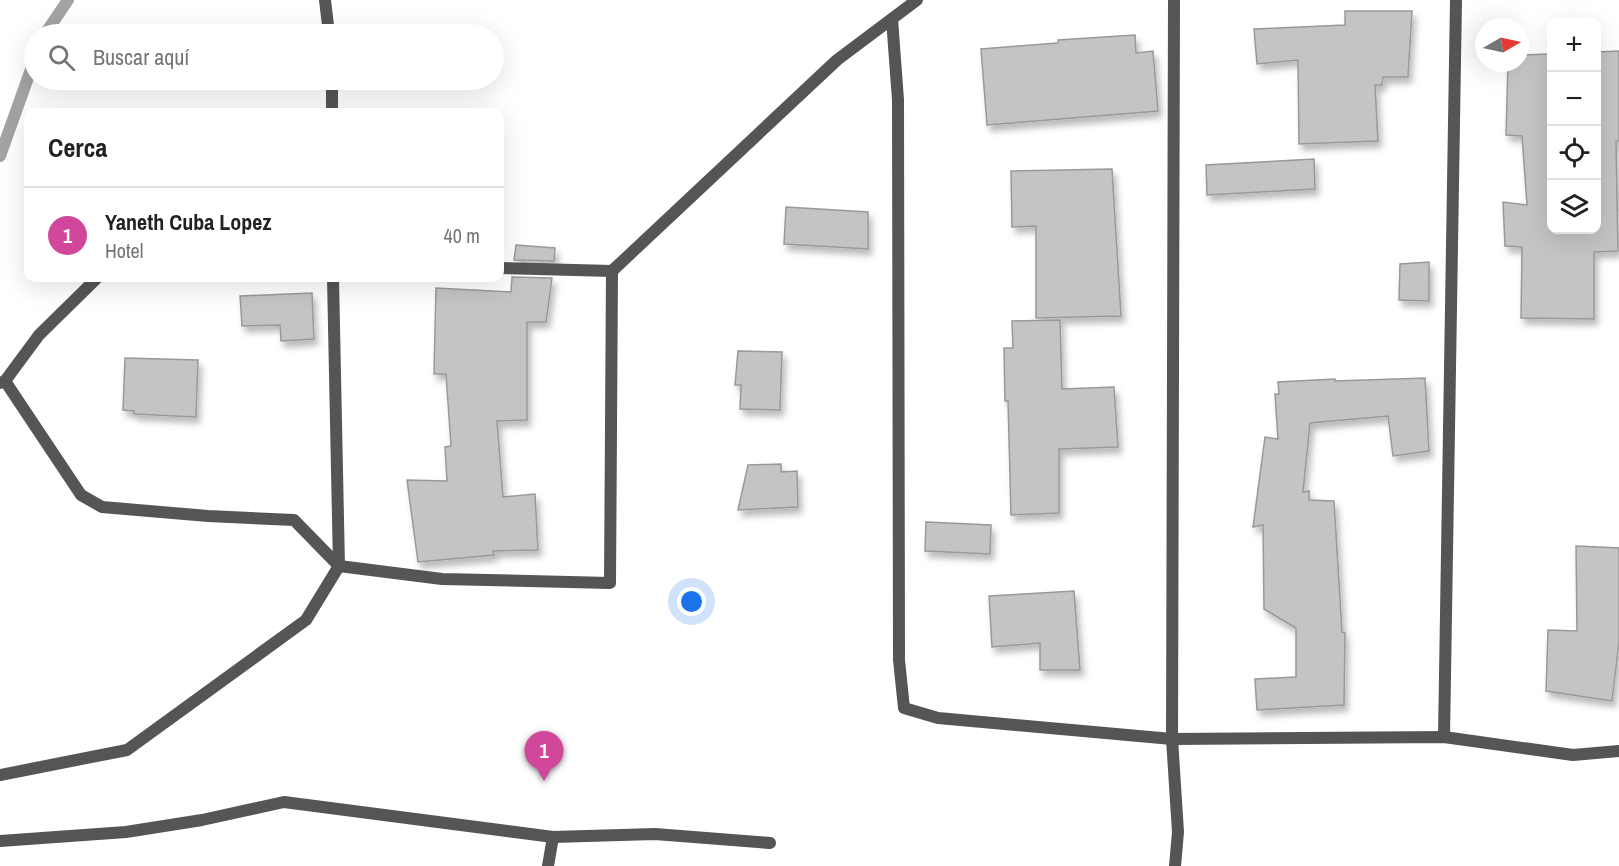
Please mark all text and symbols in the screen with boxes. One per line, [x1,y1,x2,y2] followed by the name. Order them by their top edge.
[1475,18,1529,72] north arrow
[1547,18,1601,234] map controls
[1547,18,1601,72] button: +
[24,24,504,90] search box
[45,41,78,74] icon: search
[93,42,189,72] text: Buscar aquí
[1547,72,1601,126] button: −
[1547,126,1601,180] button: locate
[48,130,107,165] text: Cerca
[1547,180,1601,234] button: layers
[105,207,271,237] text: Yaneth Cuba Lopez
[63,222,72,249] text: 1
[444,222,480,249] text: 40 m
[105,237,143,264] text: Hotel
[677,587,706,616] your location
[524,732,564,781] pin: 1

